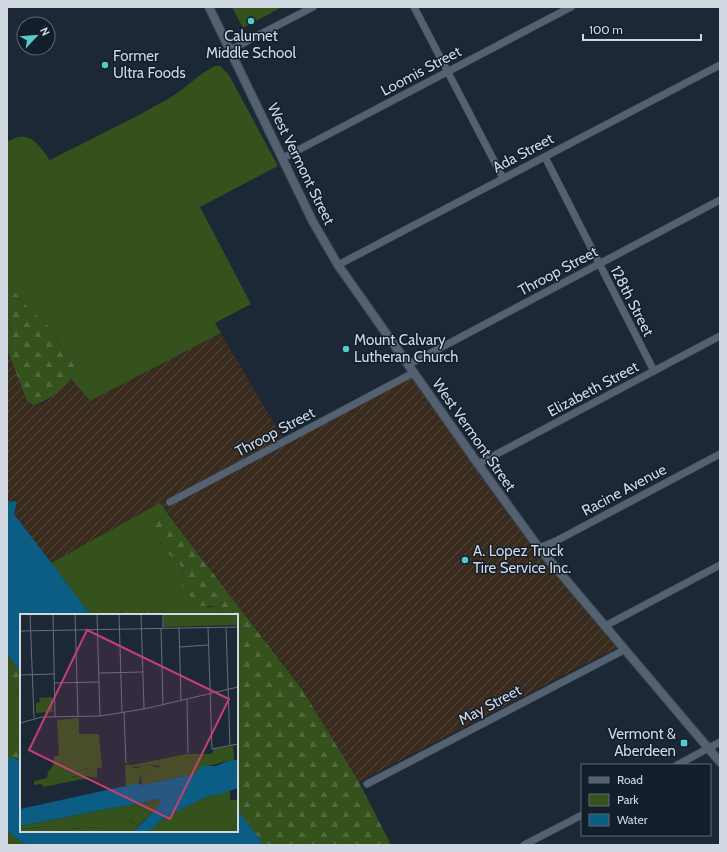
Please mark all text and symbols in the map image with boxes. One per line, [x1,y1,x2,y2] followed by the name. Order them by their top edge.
[16,16,56,56] north arrow
[246,16,256,26] marker: Calumet Middle School
[583,16,701,42] scale bar
[589,22,623,37] text: 100 m
[37,25,53,38] text: N
[206,27,297,62] place label: Calumet Middle School
[378,42,464,100] street label: Loomis Street
[113,47,186,82] place label: Former Ultra Foods
[100,60,110,70] marker: Former Ultra Foods
[264,100,338,228] street label: West Vermont Street
[489,129,557,177] street label: Ada Street
[515,243,601,299] street label: Throop Street
[607,263,657,339] street label: 128th Street
[354,331,458,366] place label: Mount Calvary Lutheran Church
[341,344,351,354] marker: Mount Calvary Lutheran Church
[544,357,642,421] street label: Elizabeth Street
[428,375,520,495] street label: West Vermont Street
[232,404,318,460] street label: Throop Street
[579,460,670,520] street label: Racine Avenue
[473,542,571,577] place label: A. Lopez Truck Tire Service Inc.
[460,555,470,565] marker: A. Lopez Truck Tire Service Inc.
[20,614,238,832] inset map
[456,681,524,729] street label: May Street
[608,725,676,760] place label: Vermont & Aberdeen
[679,738,689,748] marker: Vermont & Aberdeen
[581,764,711,836] legend
[617,772,643,787] text: Road
[617,792,639,807] text: Park
[617,812,648,827] text: Water

